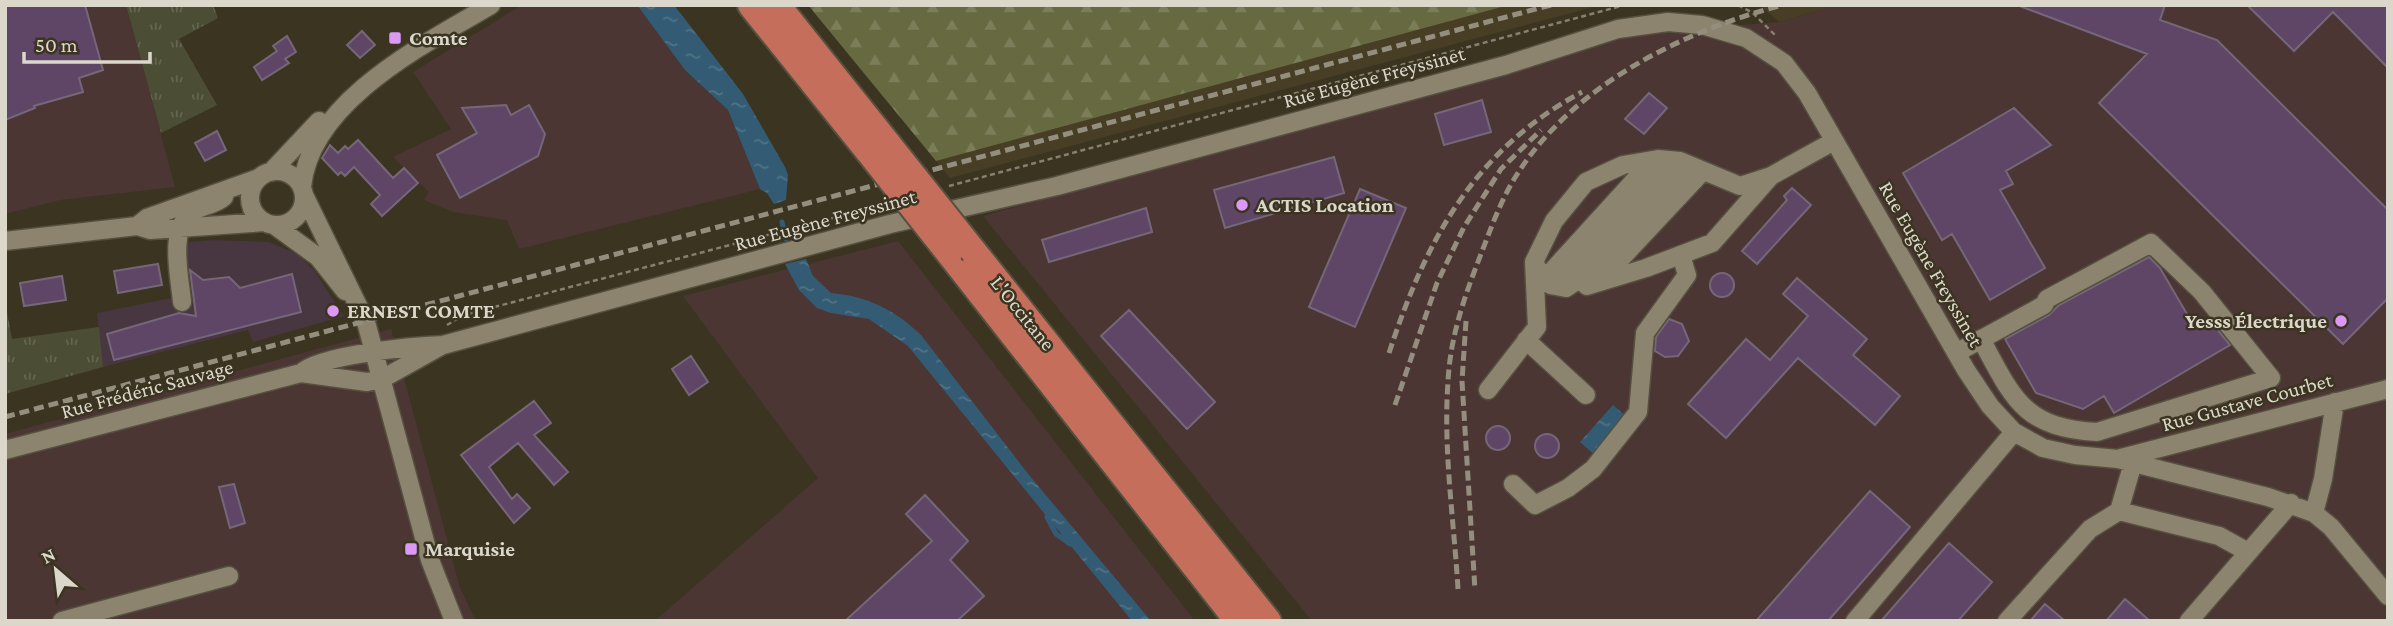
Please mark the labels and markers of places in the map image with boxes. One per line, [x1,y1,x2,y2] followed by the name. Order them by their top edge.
[409,26,468,50] place label: Comte
[387,30,403,46] marker: Comte
[1255,193,1394,217] place label: ACTIS Location
[1234,197,1250,213] marker: ACTIS Location
[347,299,495,323] place label: ERNEST COMTE
[325,303,341,319] marker: ERNEST COMTE
[2185,309,2327,333] place label: Yesss Électrique
[2333,313,2349,329] marker: Yesss Électrique
[425,537,515,561] place label: Marquisie
[403,541,419,557] marker: Marquisie

